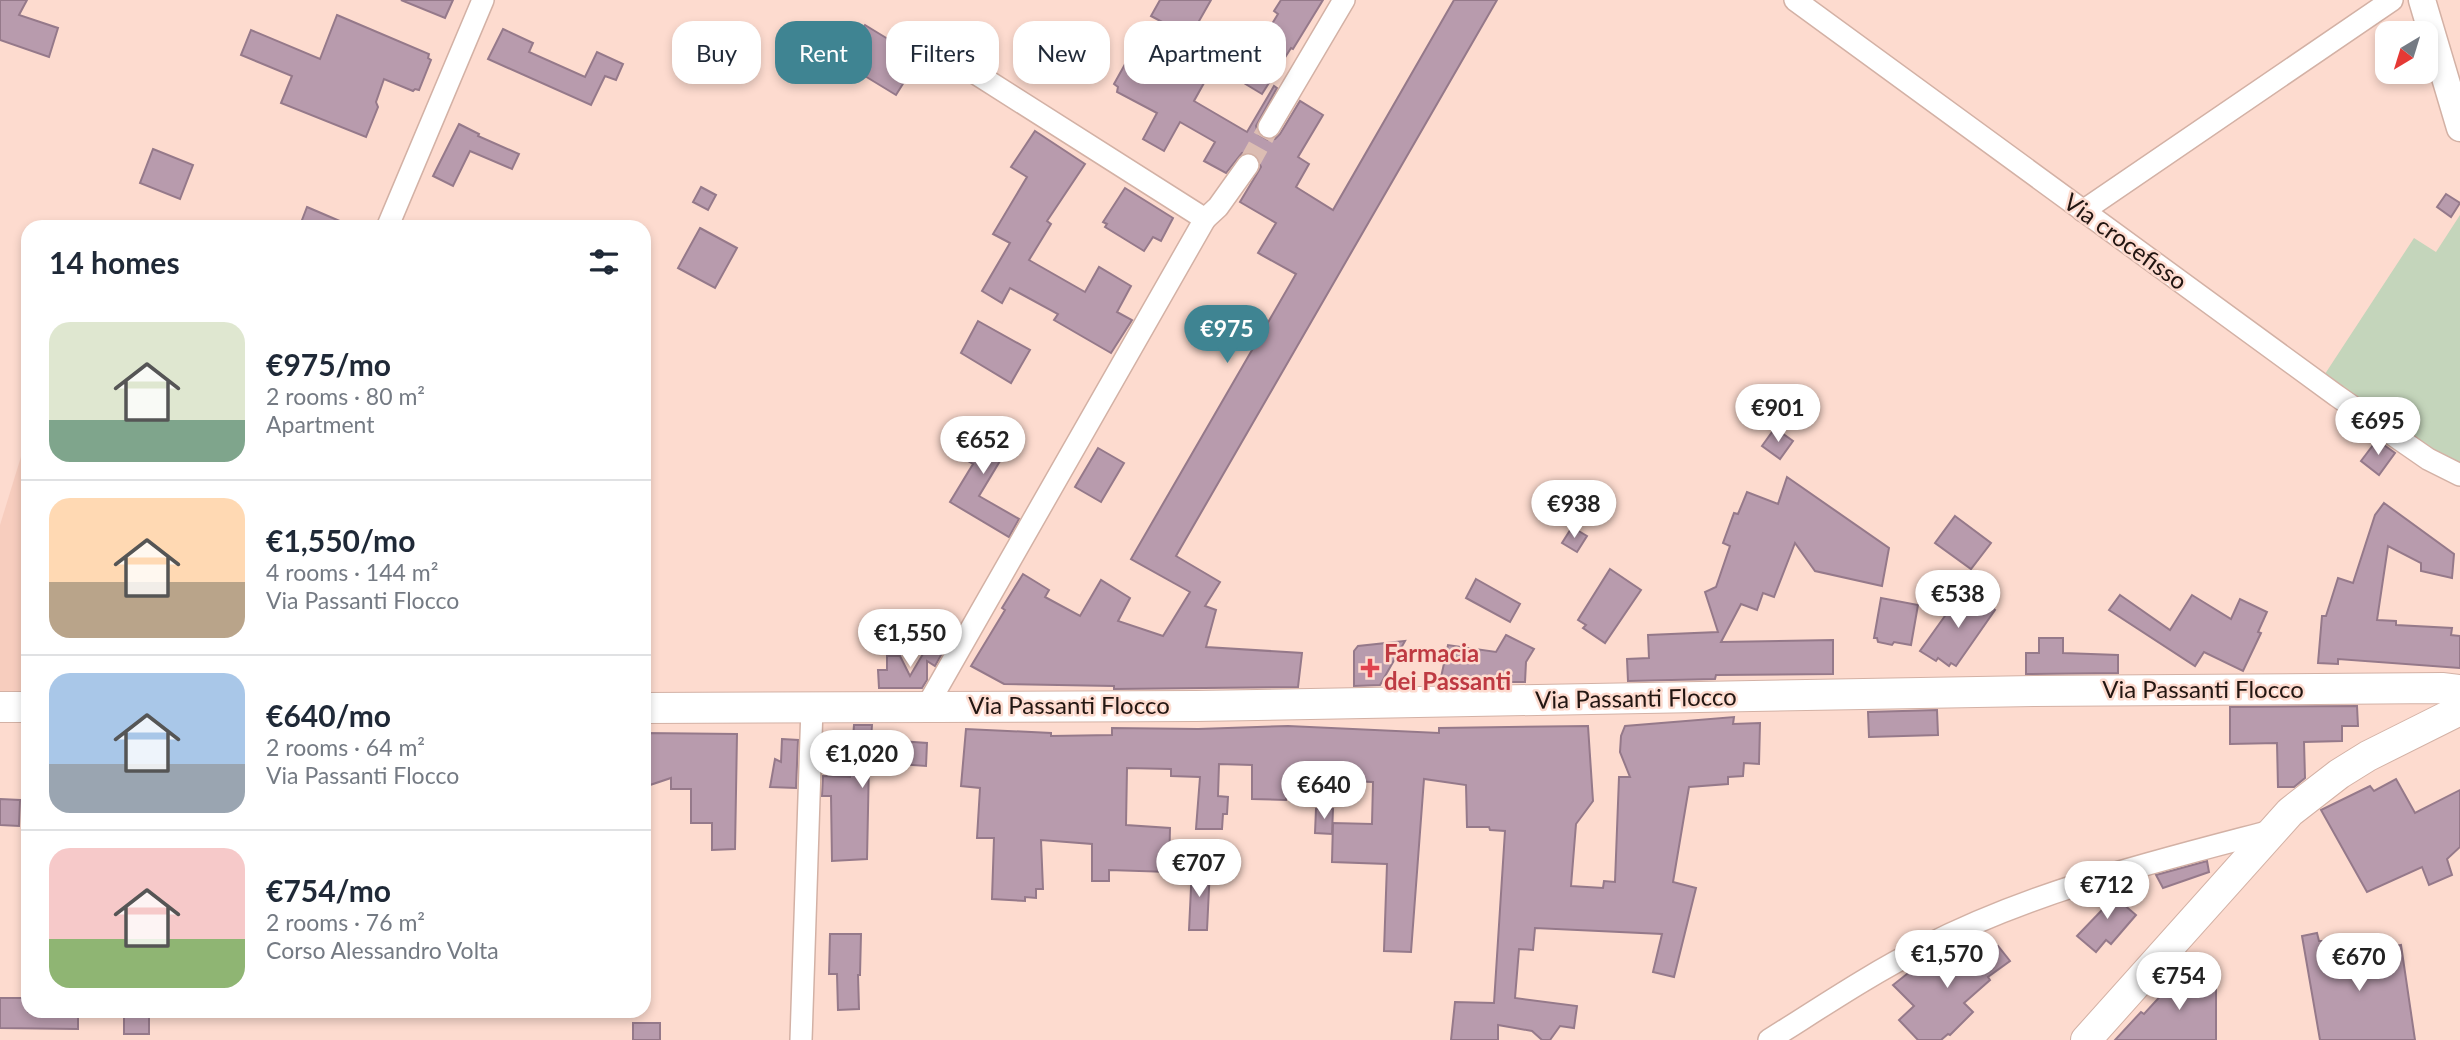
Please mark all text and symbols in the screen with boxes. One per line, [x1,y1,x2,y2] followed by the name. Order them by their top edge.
[672,21,761,84] chip: Buy
[775,21,872,84] chip: Rent
[886,21,999,84] chip: Filters
[1013,21,1110,84] chip: New
[1124,21,1286,84] chip: Apartment
[2375,21,2438,84] north arrow
[2375,21,2438,84] map controls
[2059,186,2193,295] street label: Via crocefisso
[585,243,623,281] icon: filters
[49,244,180,280] text: 14 homes
[1186,306,1268,365] pin: €975
[1200,314,1254,342] text: €975
[266,346,391,382] text: €975/mo
[105,350,189,434] icon: home
[266,382,425,410] text: 2 rooms · 80 m²
[1737,384,1819,444] pin: €901
[1751,393,1805,421] text: €901
[2337,398,2419,457] pin: €695
[2351,406,2405,434] text: €695
[266,410,374,438] text: Apartment
[942,416,1024,476] pin: €652
[956,425,1010,453] text: €652
[1533,480,1615,540] pin: €938
[1547,489,1601,517] text: €938
[266,522,415,558] text: €1,550/mo
[105,526,189,610] icon: home
[266,558,438,586] text: 4 rooms · 144 m²
[1917,570,1999,630] pin: €538
[1931,579,1985,607] text: €538
[266,586,459,614] text: Via Passanti Flocco
[853,610,967,669] pin: €1,550
[874,618,946,646] text: €1,550
[1384,638,1511,695] place label: Farmacia dei Passanti
[1362,660,1378,676] marker: Farmacia dei Passanti
[2102,674,2304,703] street label: Via Passanti Flocco
[1535,681,1737,714] street label: Via Passanti Flocco
[968,690,1170,719] street label: Via Passanti Flocco
[266,697,391,733] text: €640/mo
[105,701,189,785] icon: home
[805,730,919,790] pin: €1,020
[266,733,425,761] text: 2 rooms · 64 m²
[826,739,898,767] text: €1,020
[266,761,459,789] text: Via Passanti Flocco
[1283,762,1365,821] pin: €640
[1297,770,1351,798] text: €640
[1158,839,1240,899] pin: €707
[1172,848,1226,876] text: €707
[2066,862,2148,921] pin: €712
[2080,870,2134,898] text: €712
[266,872,391,908] text: €754/mo
[105,876,189,960] icon: home
[266,908,425,936] text: 2 rooms · 76 m²
[1890,930,2004,990] pin: €1,570
[2318,934,2400,993] pin: €670
[266,936,499,964] text: Corso Alessandro Volta
[1911,939,1983,967] text: €1,570
[2332,942,2386,970] text: €670
[2138,953,2220,1012] pin: €754
[2152,961,2206,989] text: €754

